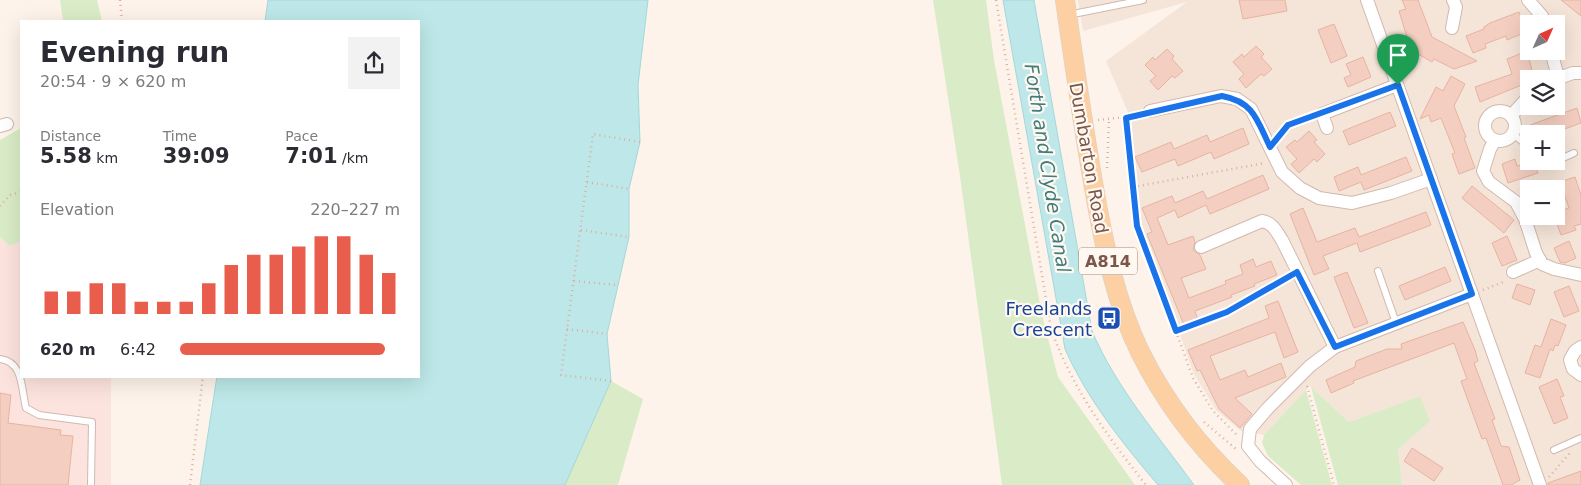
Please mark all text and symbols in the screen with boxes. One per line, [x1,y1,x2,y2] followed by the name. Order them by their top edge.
[1520,15,1565,60] north arrow
[1520,15,1565,225] map controls
[1377,34,1419,85] pin
[40,36,229,69] text: Evening run
[348,37,400,89] button: share
[1384,41,1412,69] icon: arrive
[1021,62,1075,275] water label: Forth and Clyde Canal
[1520,70,1565,115] button: layers
[40,72,186,91] text: 20:54 · 9 × 620 m
[1065,81,1113,235] street label: Dumbarton Road
[1520,125,1565,170] button: +
[40,128,101,144] text: Distance
[163,128,197,144] text: Time
[285,128,318,144] text: Pace
[40,144,92,168] text: 5.58
[163,144,230,168] text: 39:09
[285,144,338,168] text: 7:01
[92,150,118,166] text: km
[338,150,368,166] text: /km
[1520,180,1565,225] button: −
[40,200,114,219] text: Elevation
[310,200,400,219] text: 220–227 m
[1079,248,1137,274] road number: A814
[1006,298,1092,340] place label: Freelands Crescent
[1096,305,1122,331] bus stop icon: Freelands Crescent
[40,340,96,359] text: 620 m
[120,340,156,359] text: 6:42

